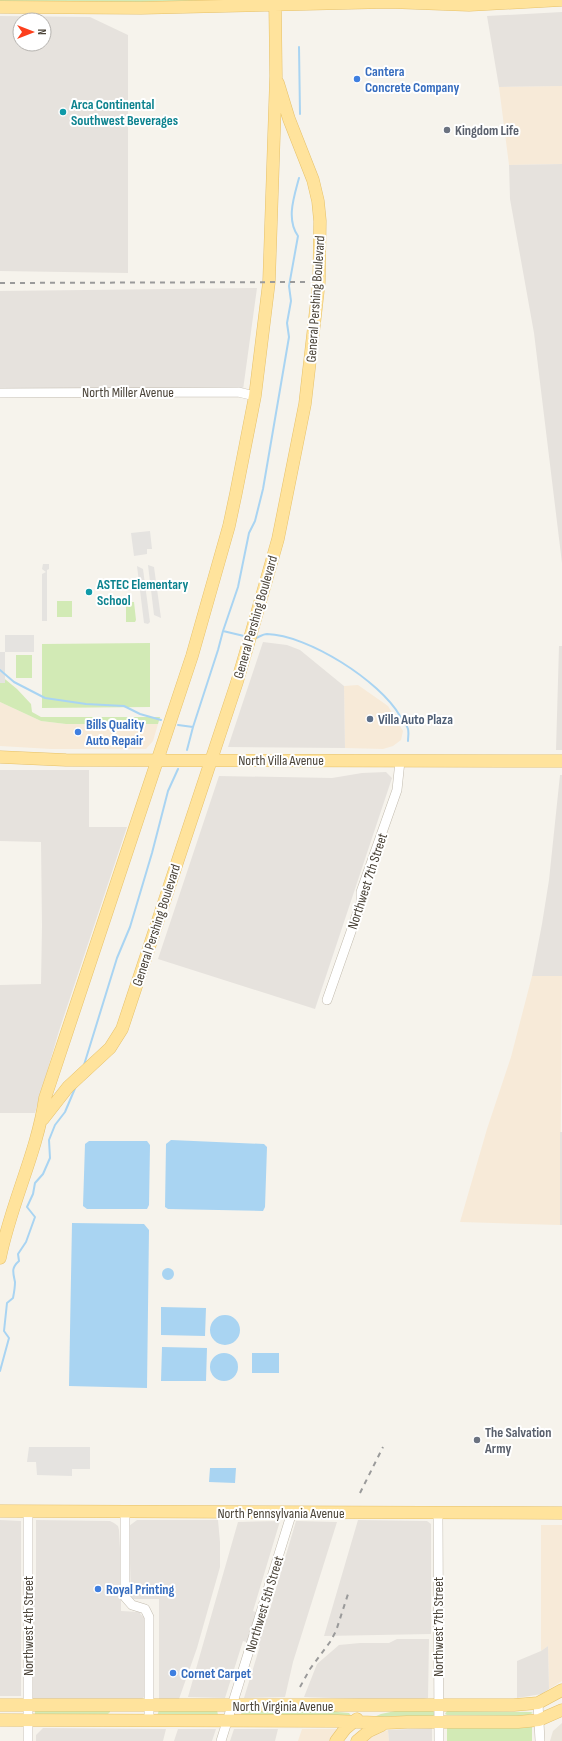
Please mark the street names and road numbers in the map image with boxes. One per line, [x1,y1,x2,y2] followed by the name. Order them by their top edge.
[303,235,328,363] street label: General Pershing Boulevard
[82,384,174,401] street label: North Miller Avenue
[230,553,281,681] street label: General Pershing Boulevard
[238,752,324,769] street label: North Villa Avenue
[344,831,391,931] street label: Northwest 7th Street
[129,862,184,988] street label: General Pershing Boulevard
[217,1505,345,1522] street label: North Pennsylvania Avenue
[242,1554,287,1654] street label: Northwest 5th Street
[20,1576,37,1676] street label: Northwest 4th Street
[430,1577,447,1677] street label: Northwest 7th Street
[233,1698,333,1715] street label: North Virginia Avenue

